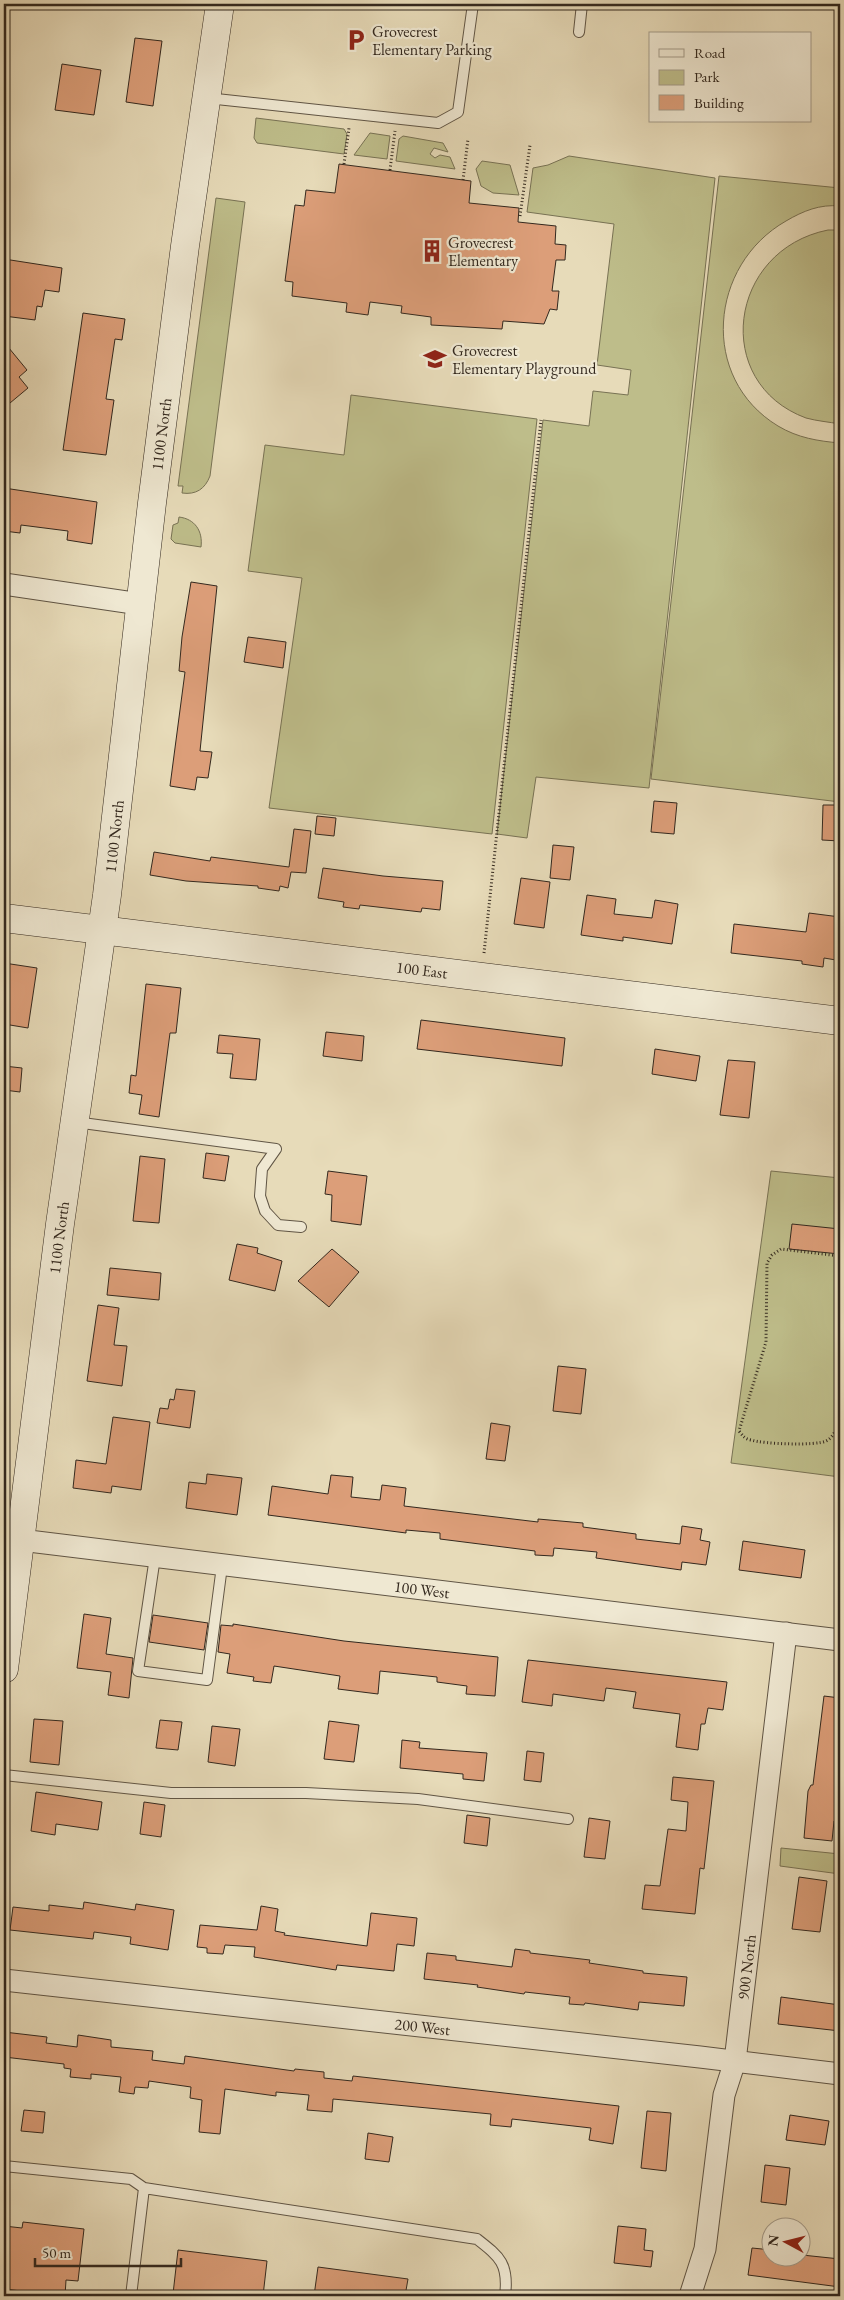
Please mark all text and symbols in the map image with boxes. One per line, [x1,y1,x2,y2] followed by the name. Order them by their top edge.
[372,21,493,60] place label: Grovecrest Elementary Parking
[343,27,369,53] parking icon: Grovecrest Elementary Parking
[649,32,812,122] legend
[694,43,726,62] text: Road
[694,67,721,86] text: Park
[694,93,744,112] text: Building
[448,232,519,271] place label: Grovecrest Elementary
[419,238,445,264] building icon: Grovecrest Elementary
[452,340,597,379] place label: Grovecrest Elementary Playground
[422,346,448,372] school or university icon: Grovecrest Elementary Playground
[146,396,176,472] street label: 1100 North
[100,799,129,874] street label: 1100 North
[395,956,449,984] street label: 100 East
[44,1200,74,1275] street label: 1100 North
[393,1576,451,1603] street label: 100 West
[732,1933,761,2001] street label: 900 North
[394,2013,451,2040] street label: 200 West
[762,2218,812,2268] north arrow
[763,2233,783,2247] text: N
[35,2235,181,2267] scale bar
[42,2243,71,2262] text: 50 m

